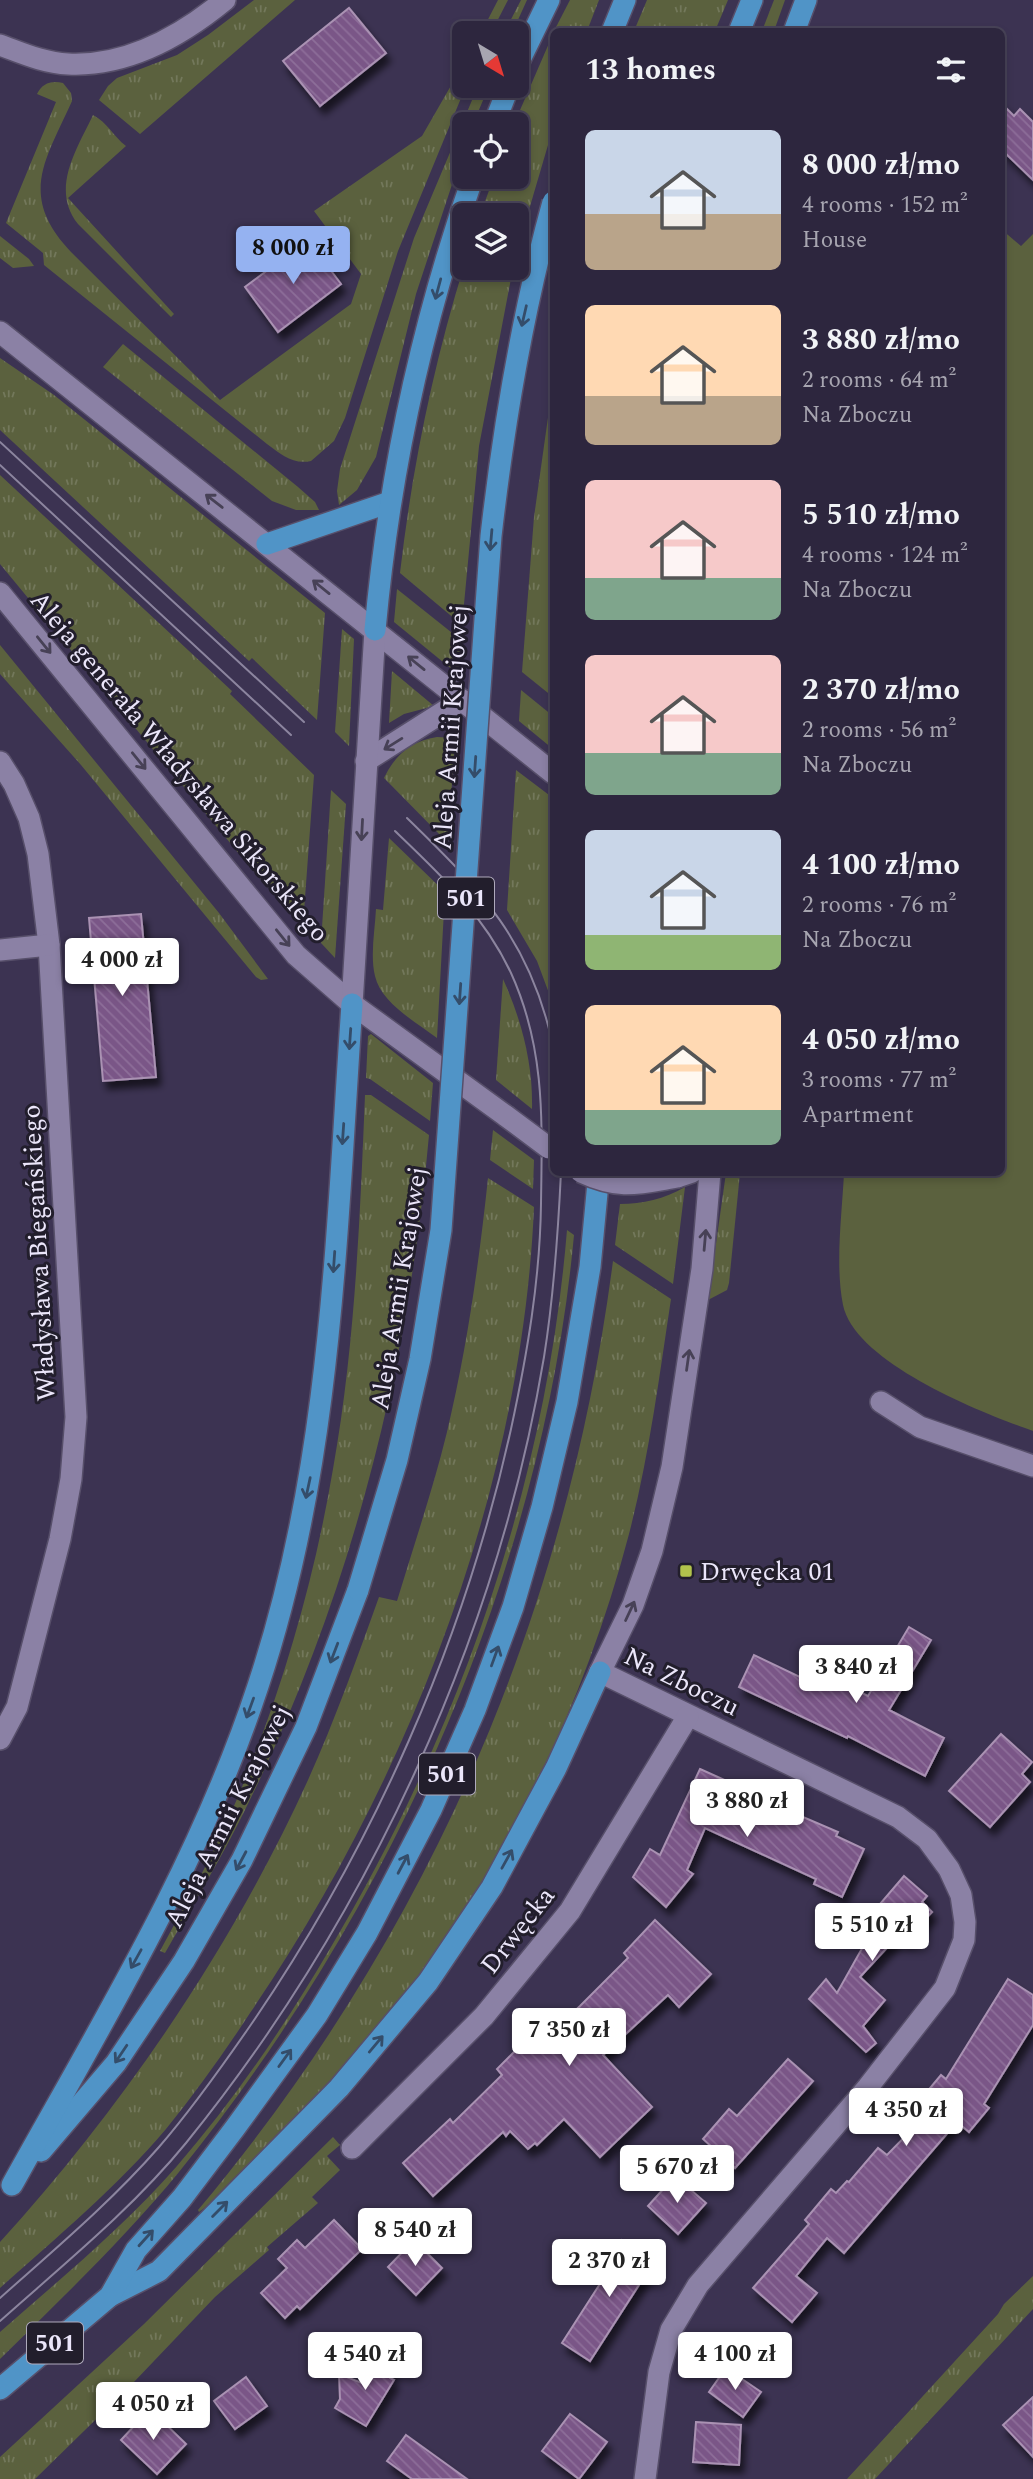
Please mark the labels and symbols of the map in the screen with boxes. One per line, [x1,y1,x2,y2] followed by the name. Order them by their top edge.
[452,21,528,98] north arrow
[221,226,365,286] pin: 8 000 zł
[431,277,444,300] one-way arrow
[517,304,530,327] one-way arrow
[205,494,223,509] one-way arrow
[484,529,497,551] one-way arrow
[313,580,331,595] one-way arrow
[20,582,339,951] street label: Aleja generała Władysława Sikorskiego
[422,603,480,851] street label: Aleja Armii Krajowej
[36,635,52,653] one-way arrow
[407,655,425,671] one-way arrow
[384,737,404,751] one-way arrow
[131,752,147,770] one-way arrow
[468,756,481,778] one-way arrow
[355,818,368,840] one-way arrow
[438,877,494,918] road number: 501
[275,928,290,946] one-way arrow
[50,939,194,998] pin: 4 000 zł
[453,983,466,1005] one-way arrow
[343,1027,356,1050] one-way arrow
[11,1104,67,1402] street label: Władysława Biegańskiego
[336,1122,349,1145] one-way arrow
[360,1163,438,1413] street label: Aleja Armii Krajowej
[698,1229,711,1252] one-way arrow
[327,1251,340,1273] one-way arrow
[681,1349,694,1372] one-way arrow
[301,1476,315,1499] one-way arrow
[700,1552,834,1592] place label: Drwęcka 01
[678,1563,694,1579] marker: Drwęcka 01
[624,1601,637,1622] one-way arrow
[617,1637,746,1727] street label: Na Zboczu
[326,1642,339,1664] one-way arrow
[490,1646,502,1668] one-way arrow
[784,1646,928,1705] pin: 3 840 zł
[243,1697,256,1719] one-way arrow
[154,1698,302,1935] street label: Aleja Armii Krajowej
[419,1754,475,1794] road number: 501
[675,1780,819,1839] pin: 3 880 zł
[501,1849,515,1869] one-way arrow
[234,1850,247,1871] one-way arrow
[397,1854,410,1875] one-way arrow
[471,1878,565,1983] street label: Drwęcka
[800,1904,944,1963] pin: 5 510 zł
[129,1949,143,1969] one-way arrow
[497,2008,641,2068] pin: 7 350 zł
[368,2035,384,2053] one-way arrow
[114,2044,129,2063] one-way arrow
[278,2050,293,2068] one-way arrow
[834,2088,978,2148] pin: 4 350 zł
[605,2146,749,2205] pin: 5 670 zł
[211,2201,228,2218] one-way arrow
[343,2208,487,2268] pin: 8 540 zł
[138,2229,154,2247] one-way arrow
[537,2240,681,2299] pin: 2 370 zł
[27,2322,83,2364] road number: 501
[293,2332,437,2392] pin: 4 540 zł
[663,2332,807,2392] pin: 4 100 zł
[81,2382,225,2442] pin: 4 050 zł

